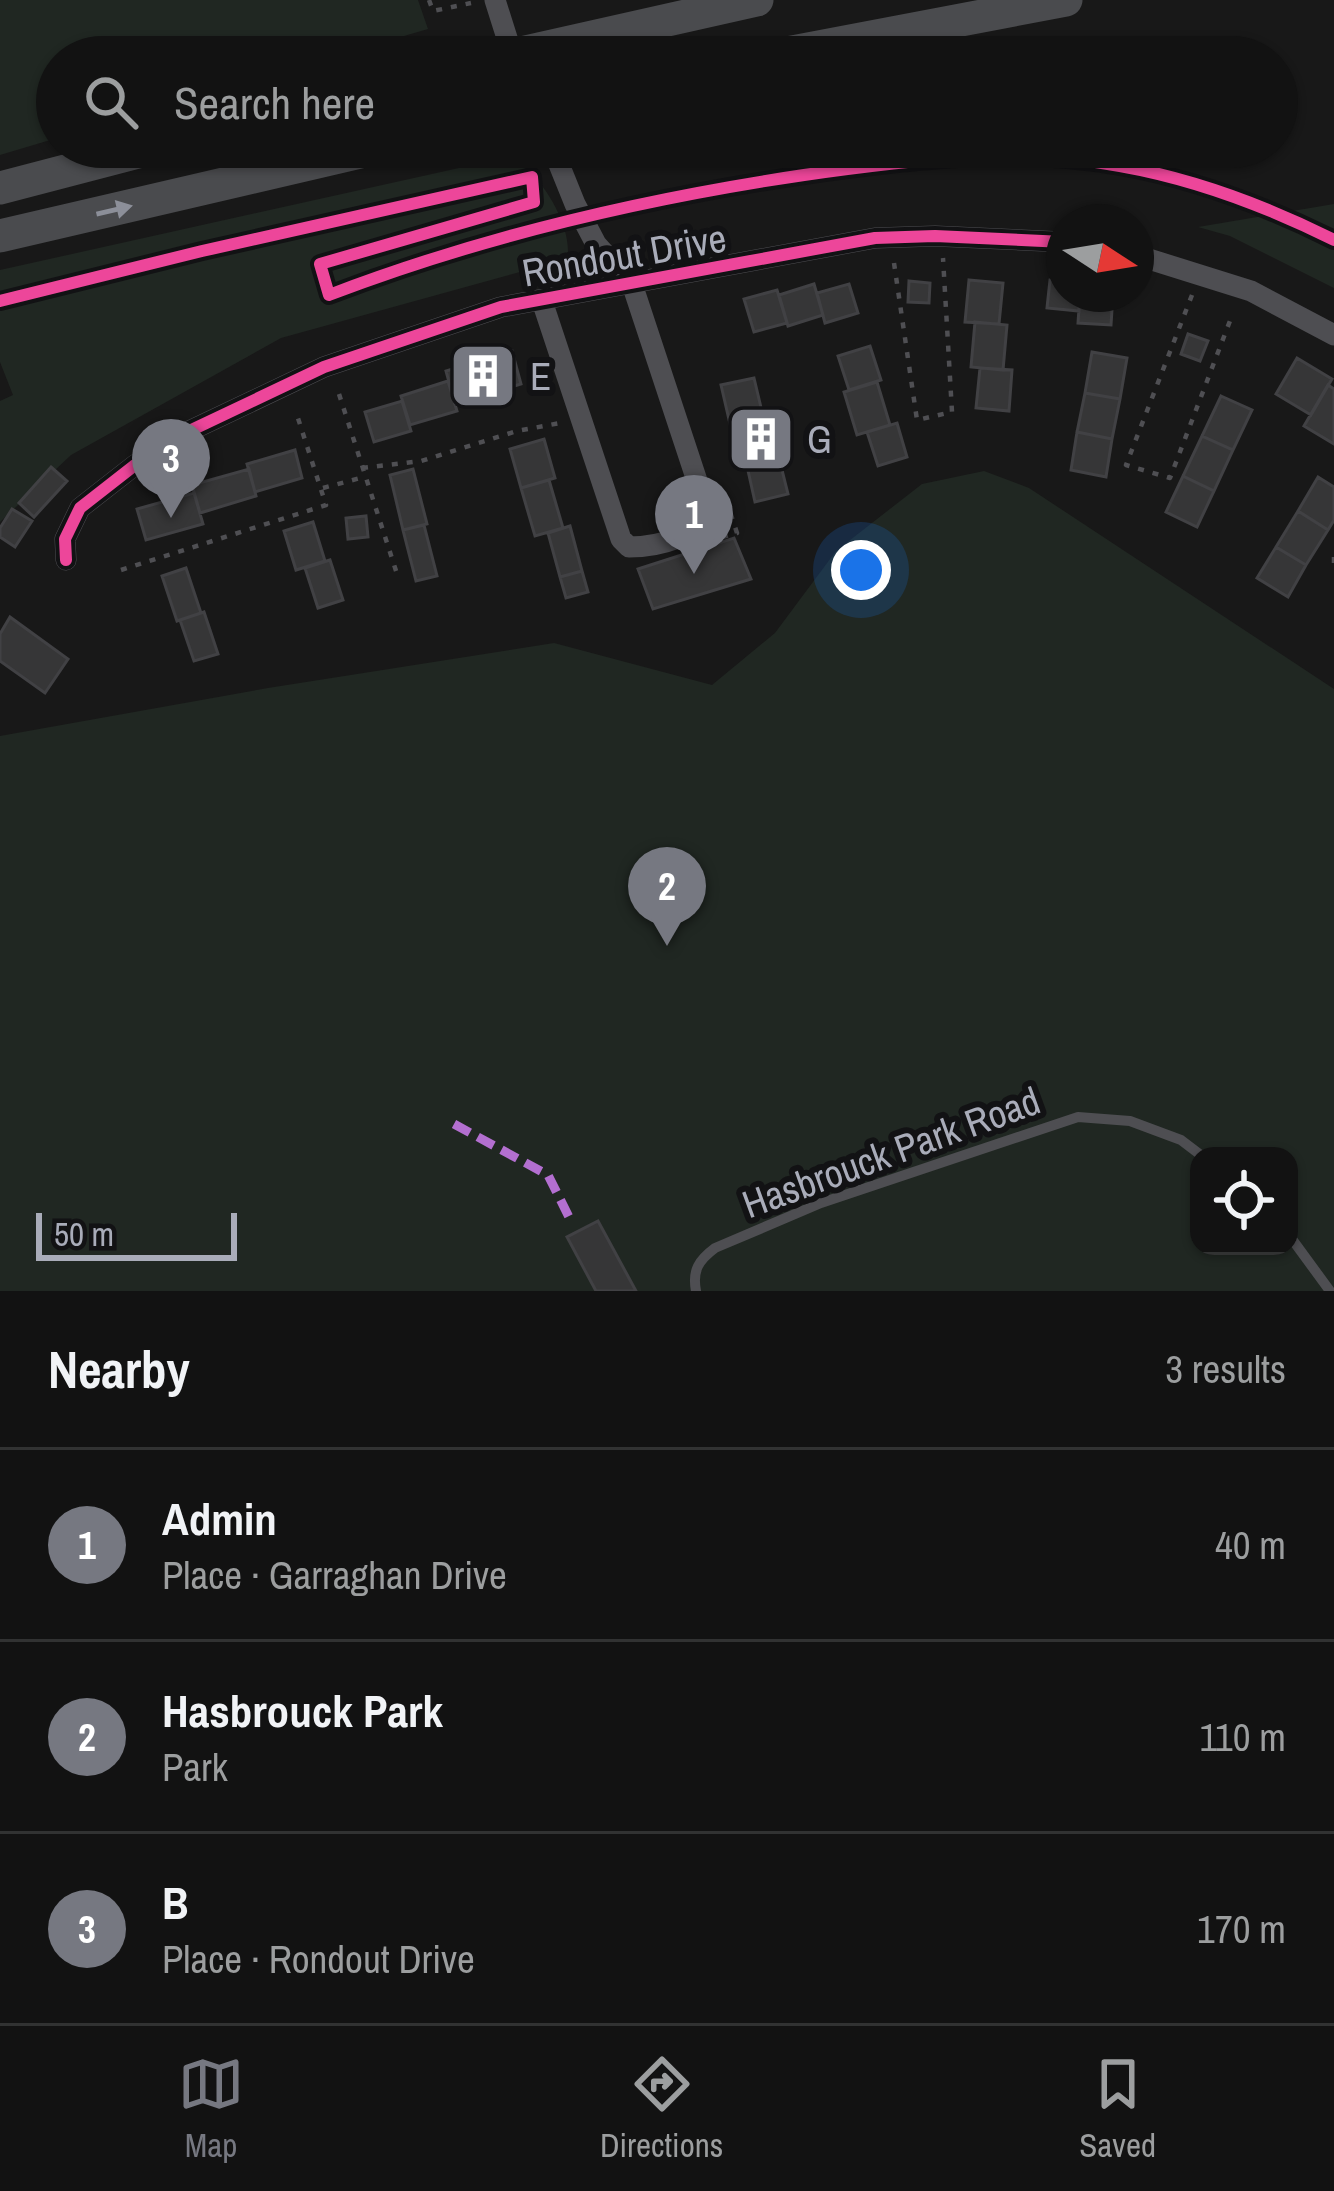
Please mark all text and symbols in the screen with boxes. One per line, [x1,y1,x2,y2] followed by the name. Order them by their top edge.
[36,36,1298,168] search box
[78,69,144,135] icon: search
[174,72,375,133] text: Search here
[95,199,133,218] one-way arrow
[1046,204,1154,312] north arrow
[518,211,730,299] street label: Rondout Drive
[448,341,518,411] building icon: E
[530,350,551,402] place label: E
[726,404,796,474] building icon: G
[807,413,832,465] place label: G
[132,419,210,518] pin: 3
[655,475,733,574] pin: 1
[831,540,891,600] your location
[628,847,706,946] pin: 2
[735,1074,1047,1230] street label: Hasbrouck Park Road
[1190,1147,1298,1255] map controls
[1190,1147,1298,1255] button: locate
[36,1207,237,1260] scale bar
[54,1212,114,1256] text: 50 m
[48,1335,190,1404] text: Nearby
[1165,1343,1286,1395] text: 3 results
[162,1488,277,1549] text: Admin
[78,1519,96,1571] text: 1
[1215,1519,1286,1571] text: 40 m
[162,1549,507,1601] text: Place · Garraghan Drive
[162,1680,443,1741] text: Hasbrouck Park
[78,1711,96,1763] text: 2
[1199,1711,1286,1763] text: 110 m
[162,1741,228,1793] text: Park
[162,1872,189,1933] text: B
[78,1903,96,1955] text: 3
[1197,1903,1286,1955] text: 170 m
[162,1933,475,1985] text: Place · Rondout Drive
[178,2051,244,2167] tab: Map
[600,2051,723,2167] tab: Directions
[1079,2051,1156,2167] tab: Saved

